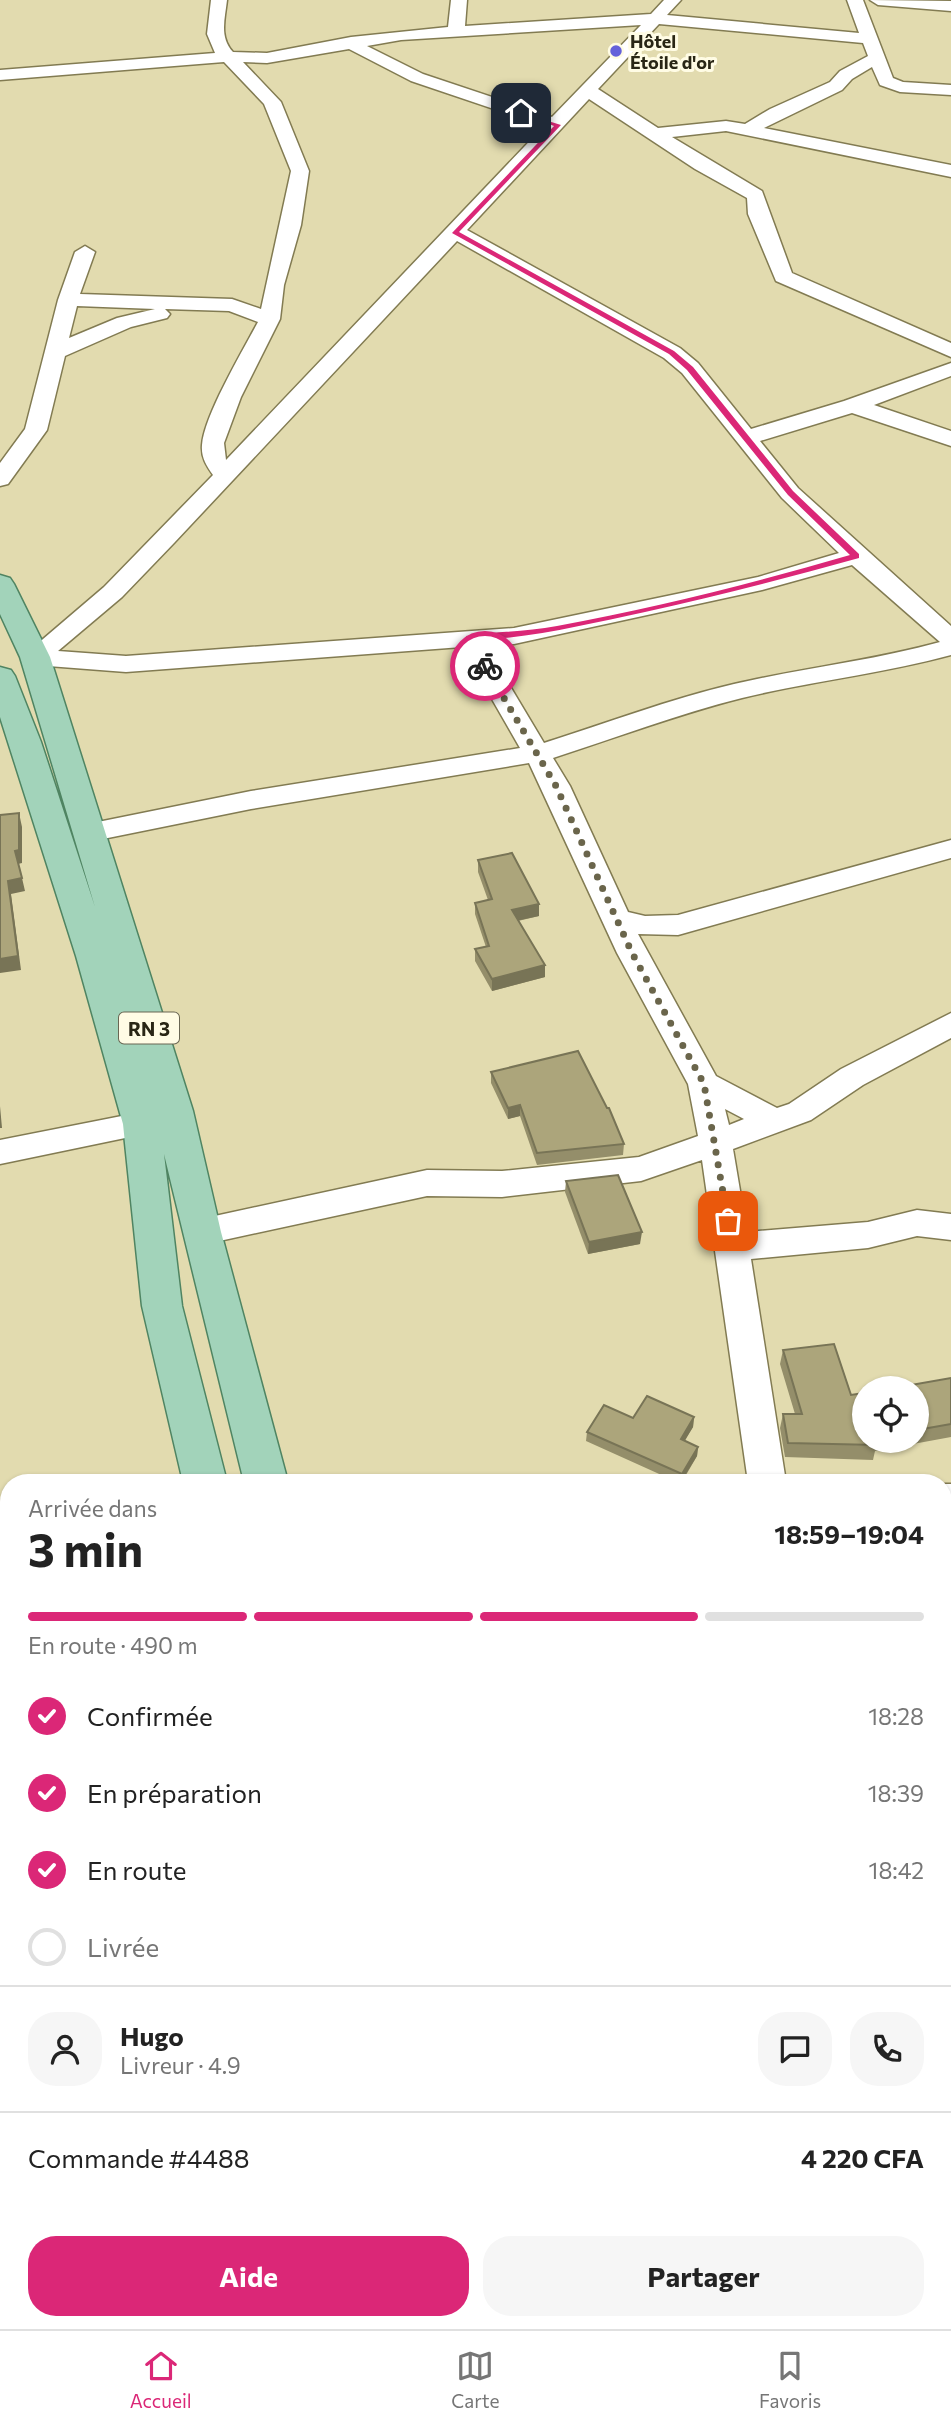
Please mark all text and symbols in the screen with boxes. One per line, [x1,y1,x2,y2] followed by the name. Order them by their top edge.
[630,30,715,73] place label: Hôtel Étoile d'or
[608,43,624,59] marker: Hôtel Étoile d'or
[491,83,551,143] pin
[502,94,540,132] icon: home
[450,631,520,701] courier
[466,647,504,685] icon: bike
[119,1012,179,1044] road number: RN 3
[698,1191,758,1251] pin
[709,1202,747,1240] icon: bag
[852,1376,929,1453] map controls
[852,1376,929,1453] button: locate
[28,1494,157,1522] text: Arrivée dans
[774,1518,924,1549] text: 18:59–19:04
[28,1520,143,1576] text: 3 min
[28,1631,198,1659] text: En route · 490 m
[28,1697,66,1735] icon: check
[87,1700,213,1731] text: Confirmée
[868,1702,924,1730] text: 18:28
[28,1774,66,1812] icon: check
[87,1777,262,1808] text: En préparation
[868,1779,924,1807] text: 18:39
[28,1851,66,1889] icon: check
[87,1854,187,1885] text: En route
[869,1856,924,1884] text: 18:42
[87,1931,159,1962] text: Livrée
[28,2012,102,2086] button: person
[758,2012,832,2086] button: chat
[850,2012,924,2086] button: phone
[120,2020,184,2051] text: Hugo
[120,2051,241,2079] text: Livreur · 4.9
[28,2142,249,2173] text: Commande #4488
[801,2142,924,2173] text: 4 220 CFA
[28,2236,469,2316] button: Aide
[483,2236,924,2316] button: Partager
[130,2347,192,2412] tab: Accueil
[451,2347,499,2412] tab: Carte
[759,2347,821,2412] tab: Favoris

